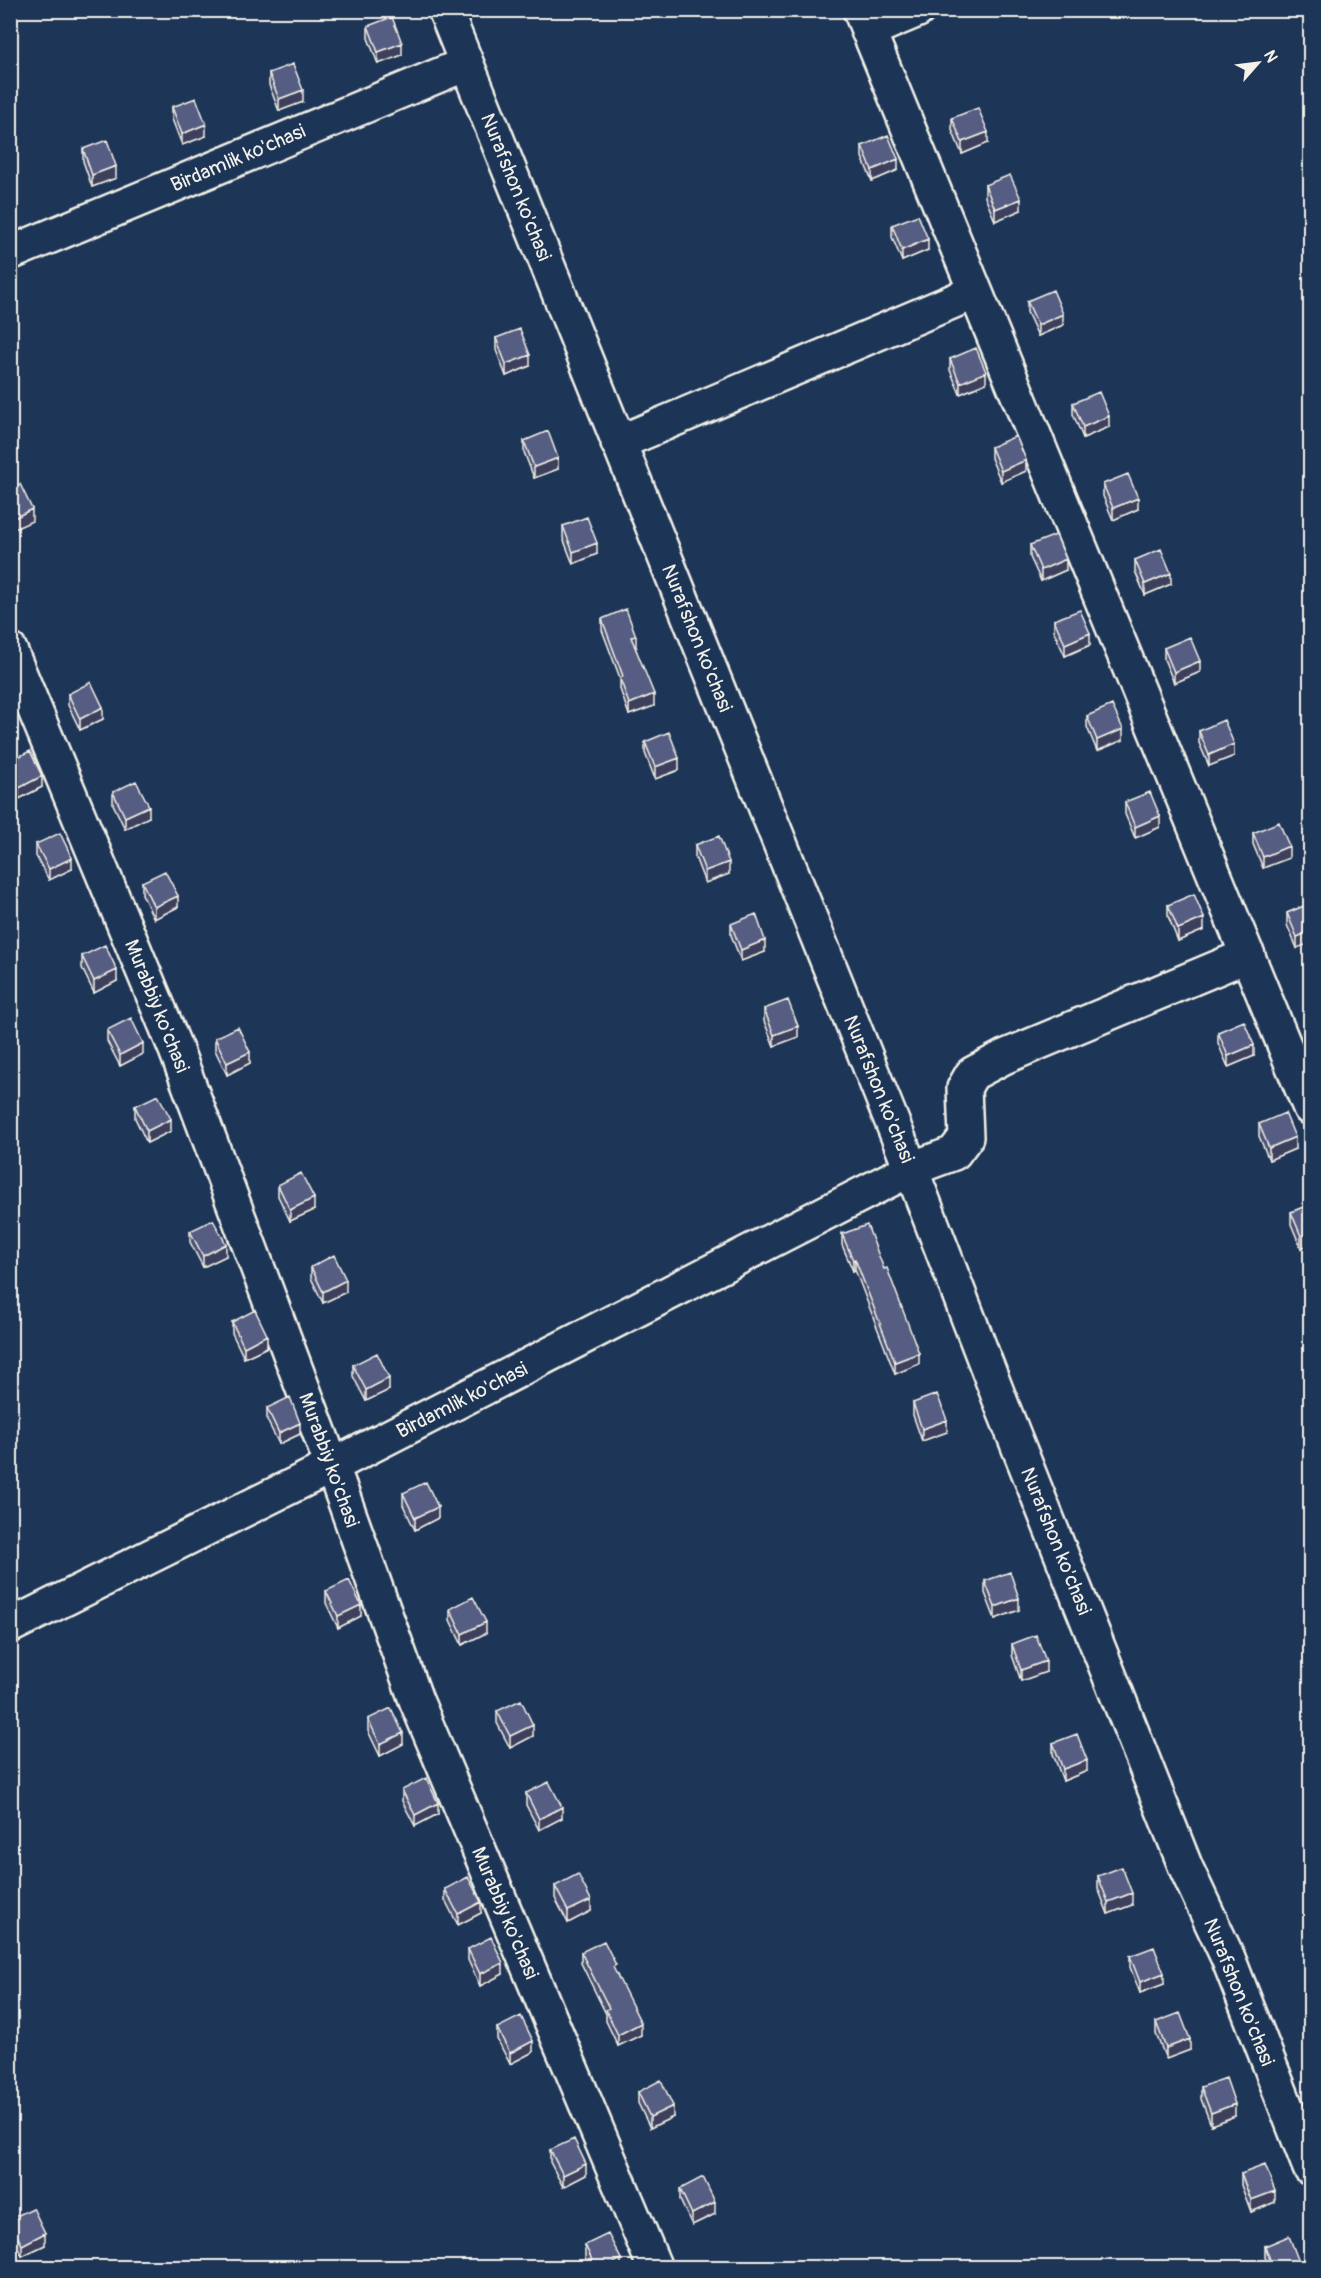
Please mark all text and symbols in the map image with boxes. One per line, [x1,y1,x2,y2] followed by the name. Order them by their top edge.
[1228,33,1288,93] north arrow
[1259,47,1282,66] text: N
[475,110,557,264] street label: Nurafshon ko'chasi
[167,118,309,198] street label: Birdamlik ko'chasi
[656,561,738,715] street label: Nurafshon ko'chasi
[119,936,195,1076] street label: Murabbiy ko'chasi
[838,1012,920,1166] street label: Nurafshon ko'chasi
[392,1356,532,1444] street label: Birdamlik ko'chasi
[293,1389,365,1531] street label: Murabbiy ko'chasi
[1015,1464,1097,1618] street label: Nurafshon ko'chasi
[466,1843,544,1983] street label: Murabbiy ko'chasi
[1198,1915,1280,2069] street label: Nurafshon ko'chasi

